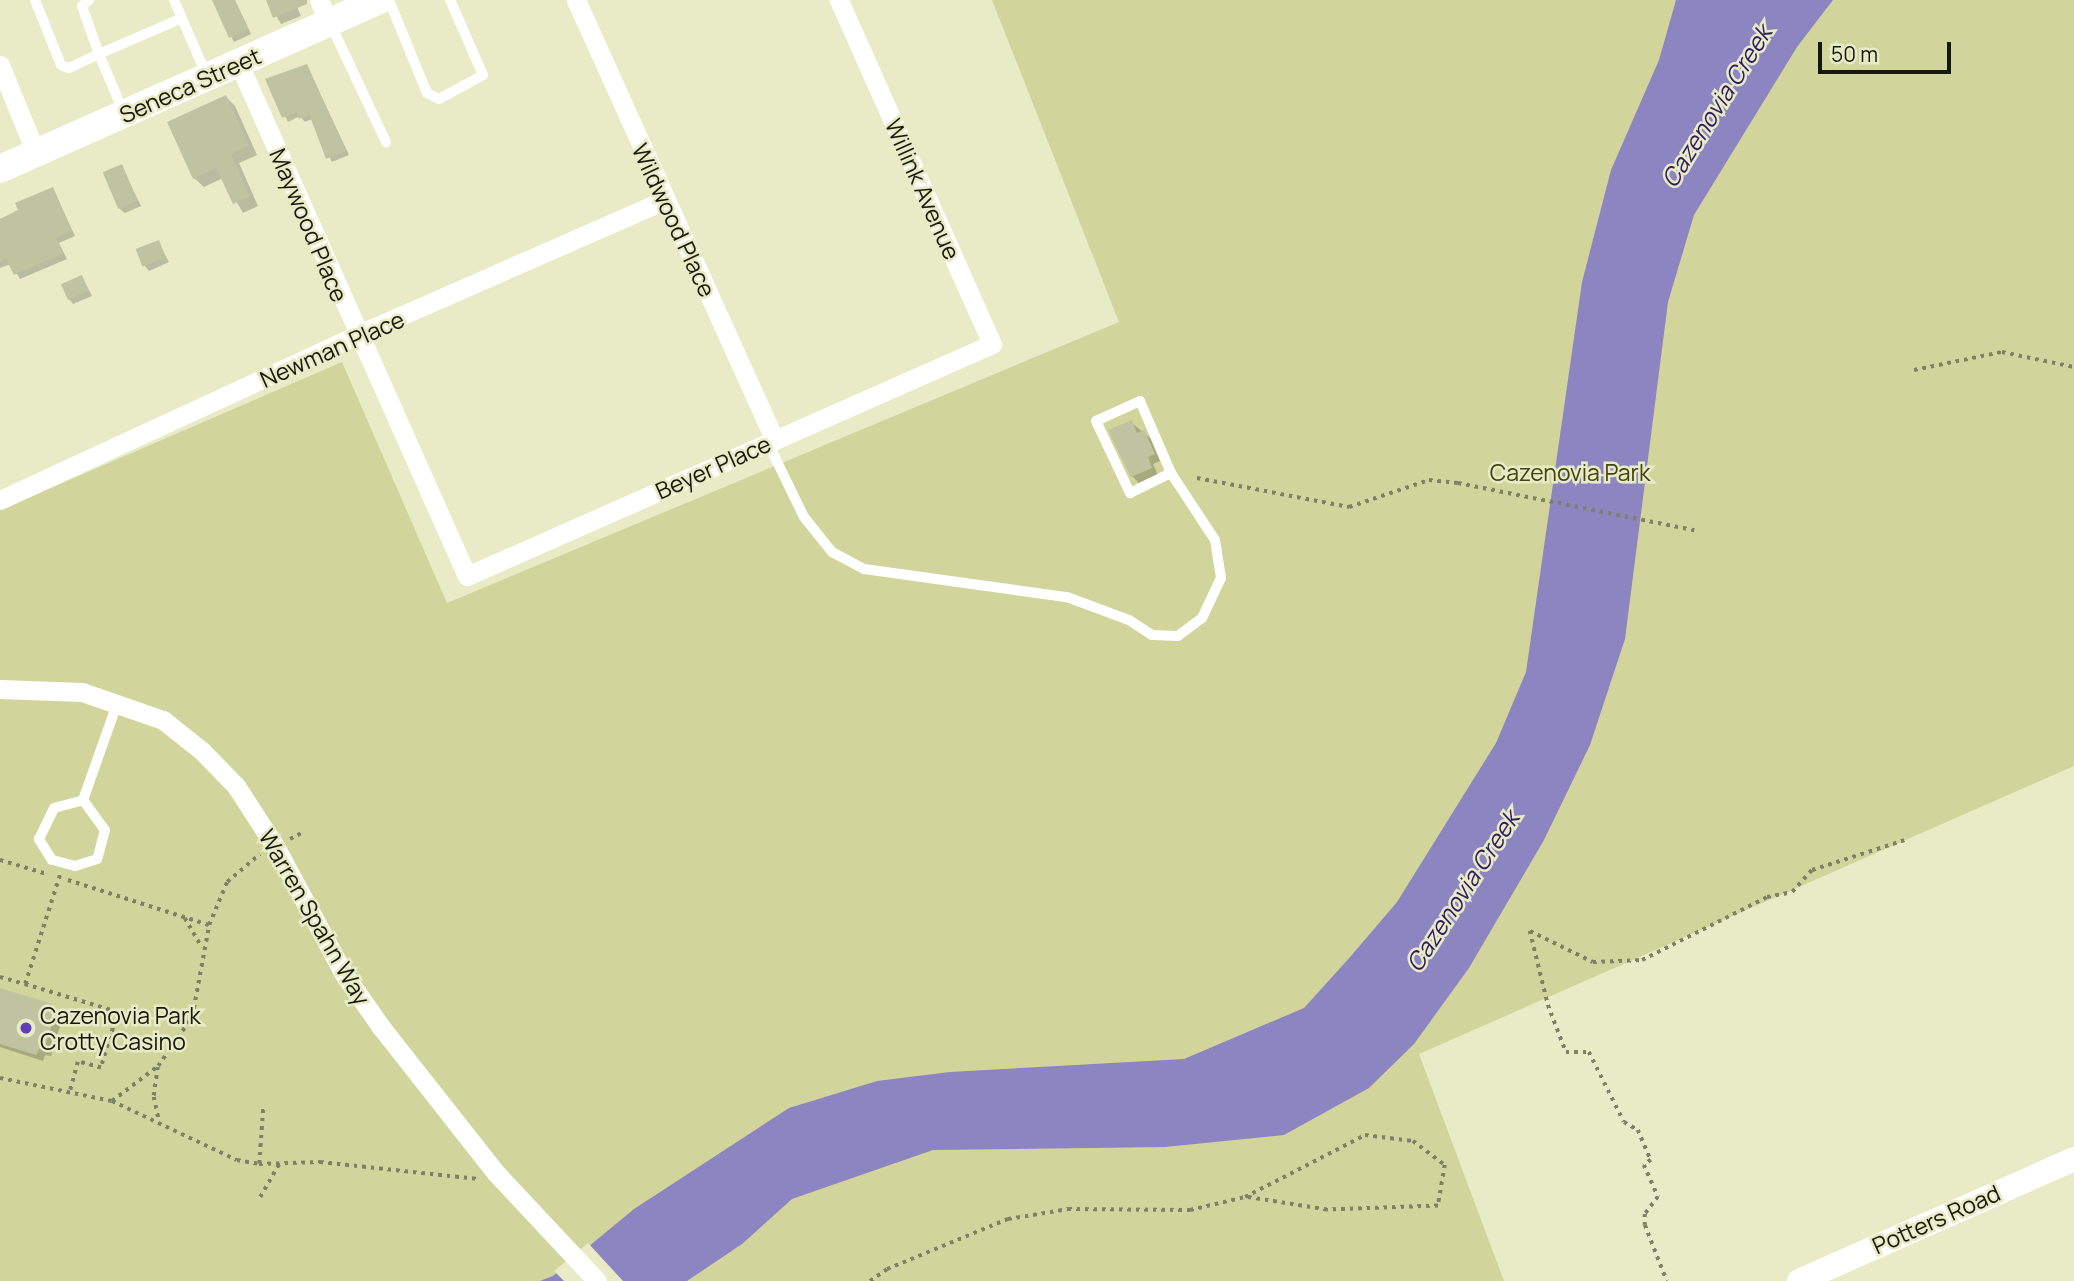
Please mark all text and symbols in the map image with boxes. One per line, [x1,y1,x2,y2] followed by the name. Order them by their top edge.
[1655,20,1777,192] water label: Cazenovia Creek
[1822,28,1955,72] scale bar
[1831,40,1878,68] text: 50 m
[115,42,265,128] street label: Seneca Street
[880,114,966,264] street label: Willink Avenue
[626,139,722,301] street label: Wildwood Place
[264,144,354,306] street label: Maywood Place
[256,305,408,393] street label: Newman Place
[651,429,775,505] street label: Beyer Place
[1490,458,1650,486] park label: Cazenovia Park
[1399,805,1525,977] water label: Cazenovia Creek
[254,824,376,1010] street label: Warren Spahn Way
[40,1001,201,1055] place label: Cazenovia Park Crotty Casino
[18,1020,34,1036] marker: Cazenovia Park Crotty Casino
[1868,1179,2004,1259] street label: Potters Road

